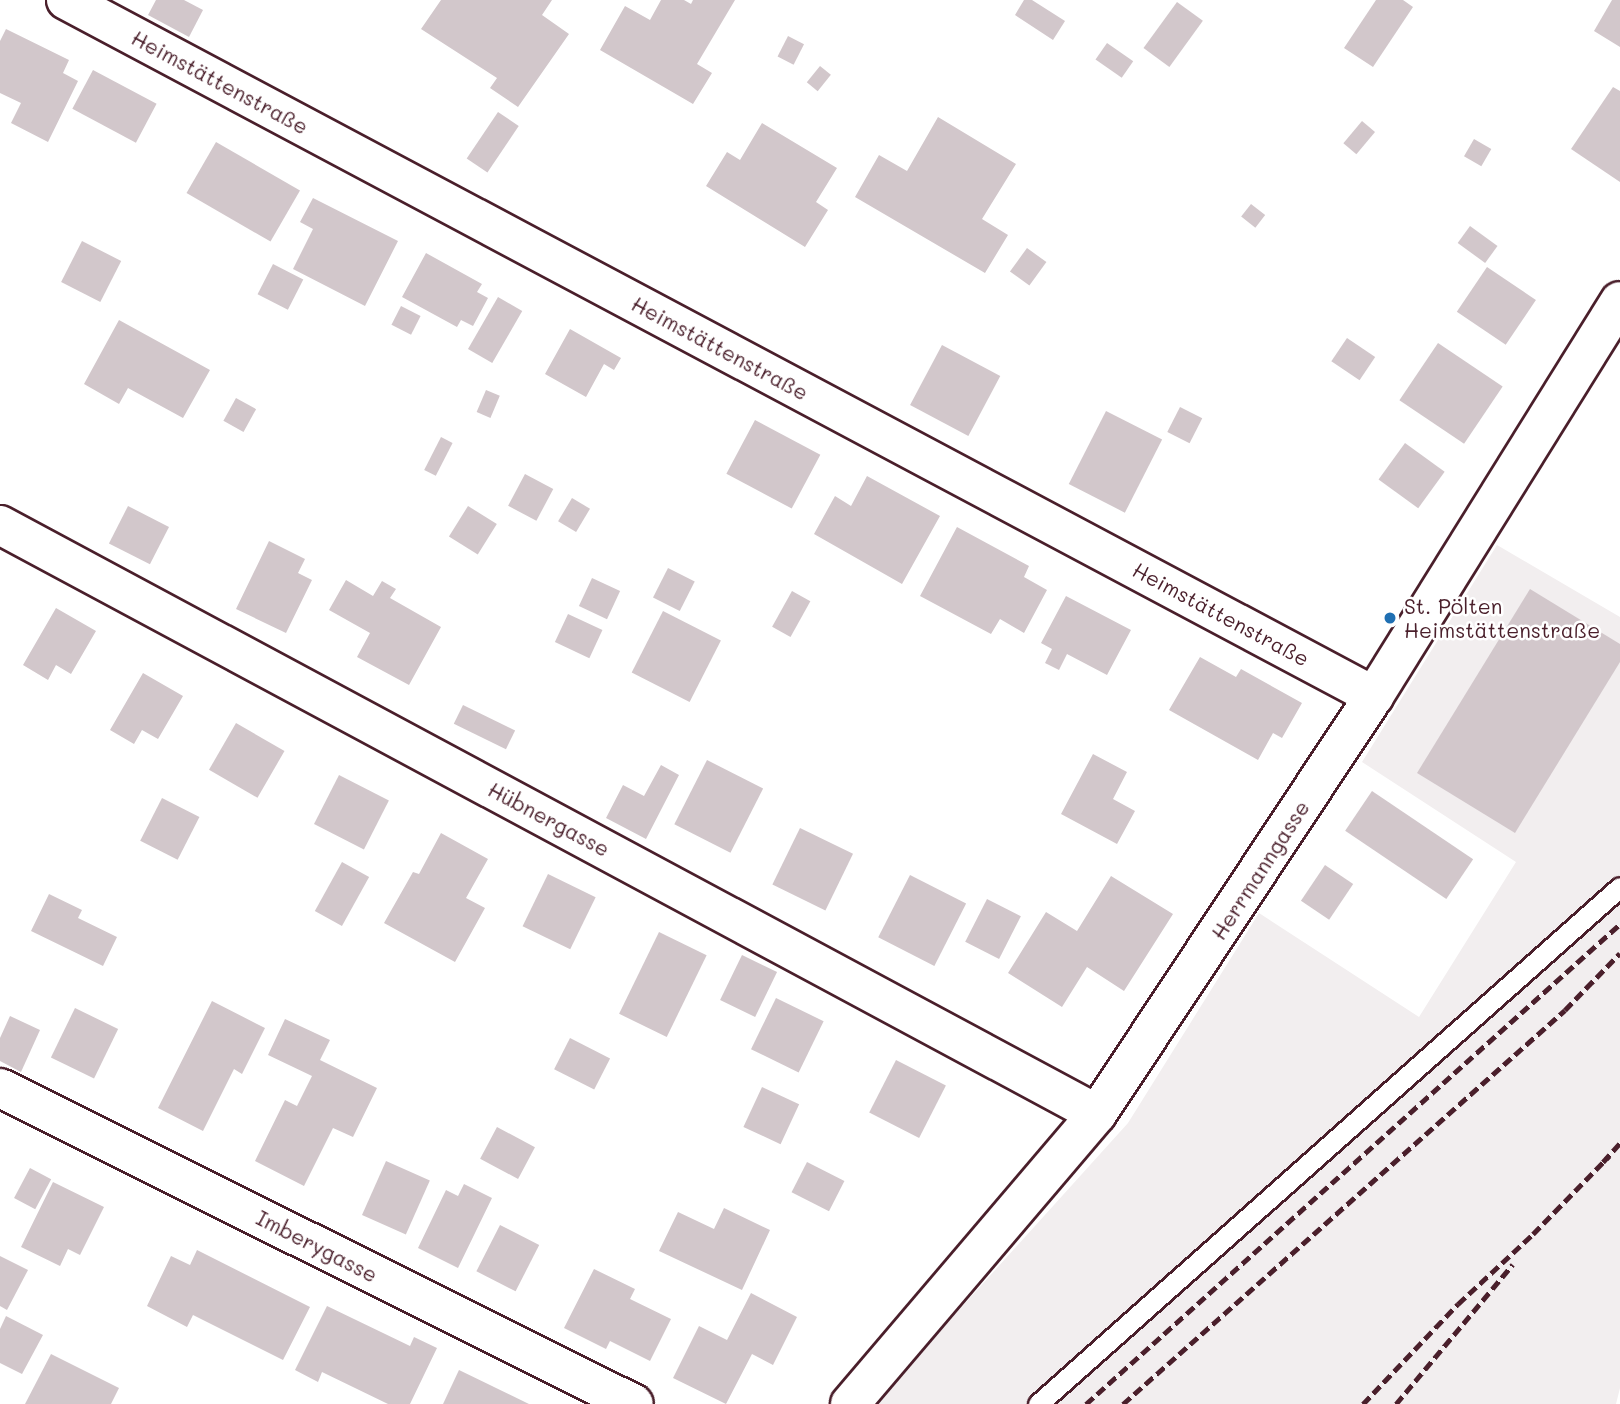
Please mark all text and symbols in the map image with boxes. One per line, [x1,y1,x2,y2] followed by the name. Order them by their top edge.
[127,25,313,139] street label: Heimstättenstraße
[627,291,813,405] street label: Heimstättenstraße
[1128,557,1314,671] street label: Heimstättenstraße
[1404,593,1600,643] place label: St. Pölten Heimstättenstraße
[1382,610,1398,626] marker: St. Pölten Heimstättenstraße
[484,776,614,862] street label: Hübnergasse
[1206,796,1314,944] street label: Herrmanngasse
[252,1205,382,1287] street label: Imberygasse

